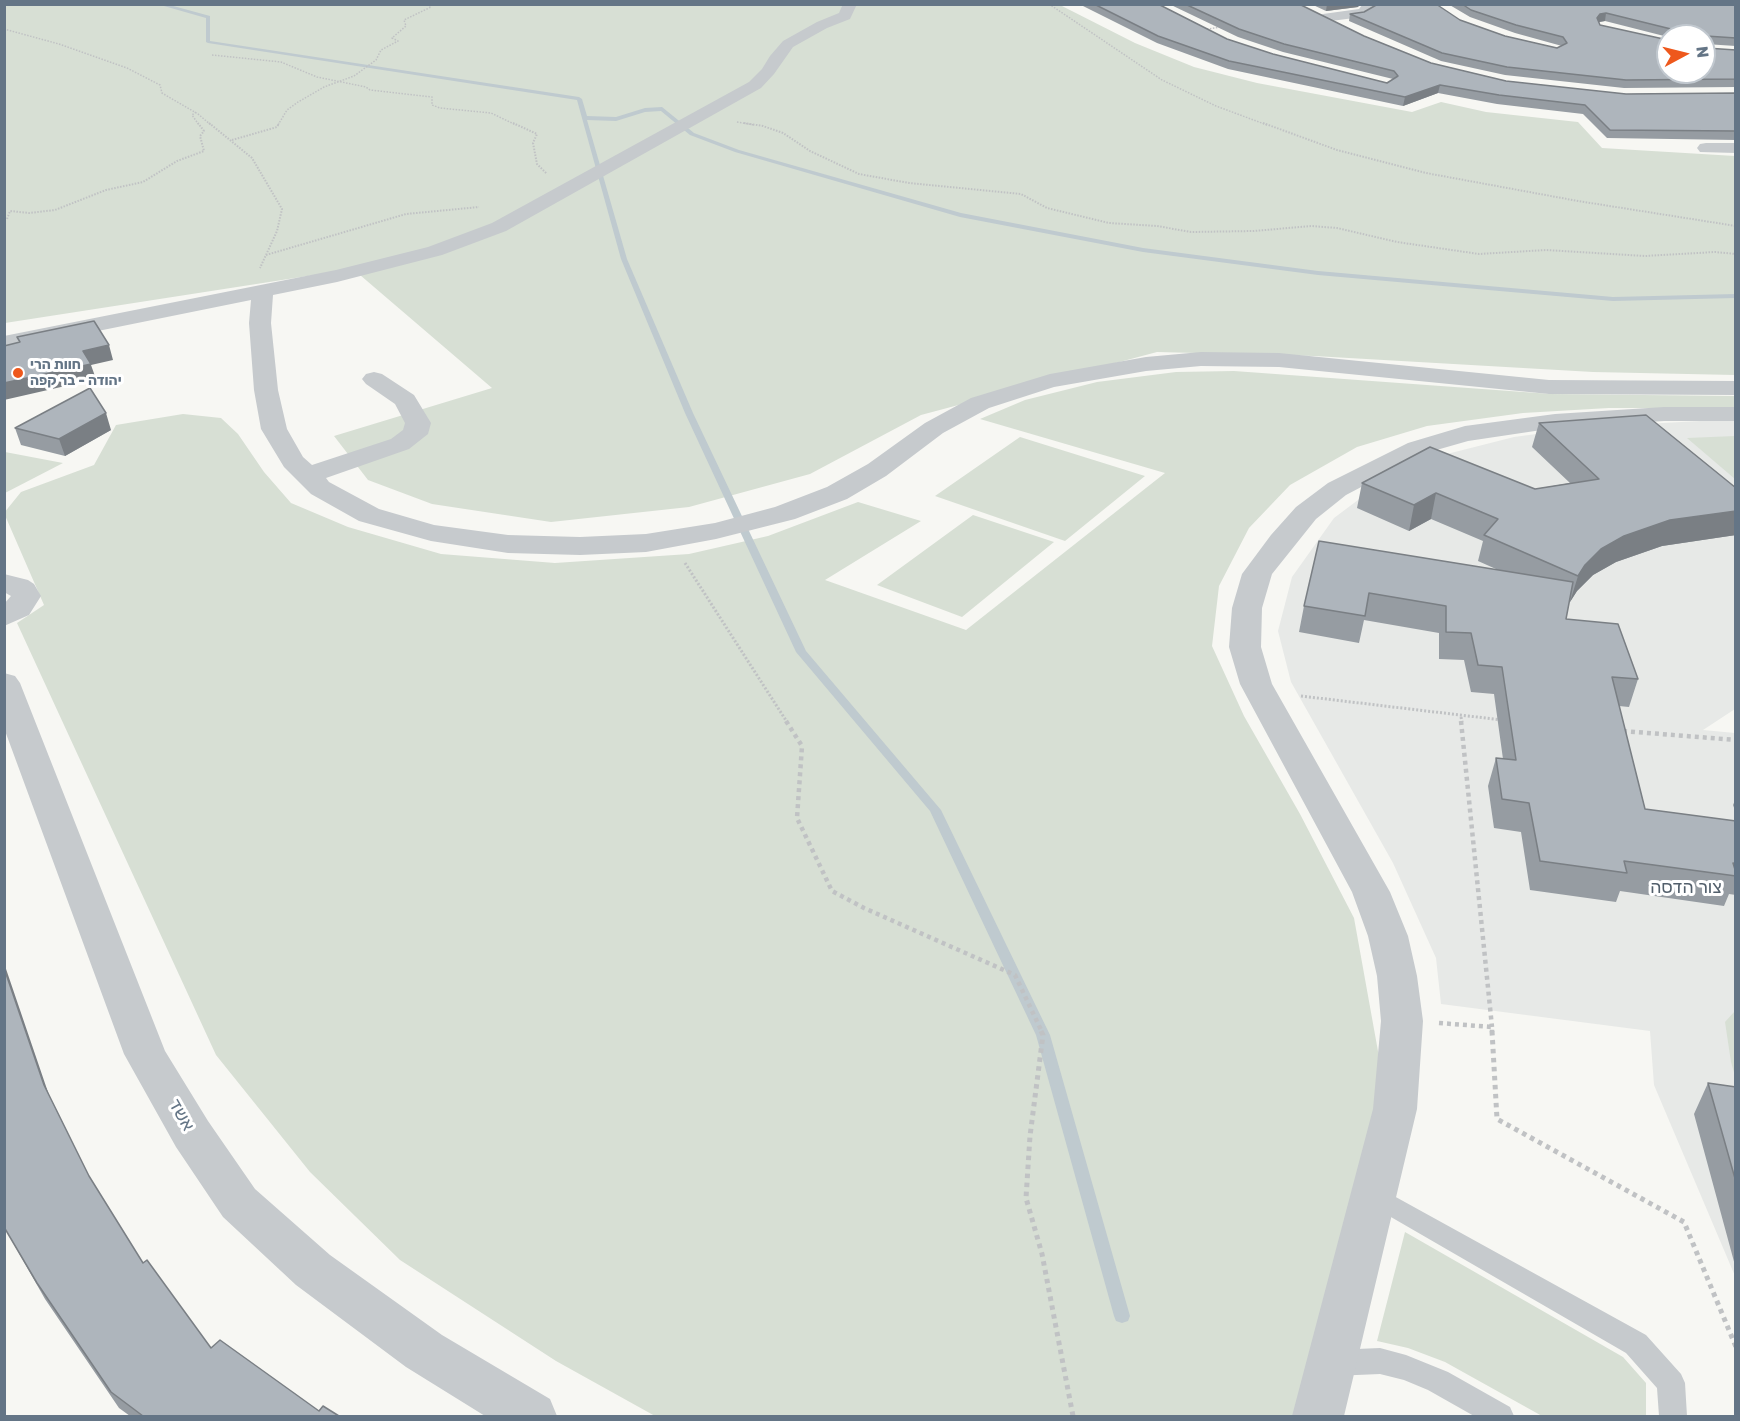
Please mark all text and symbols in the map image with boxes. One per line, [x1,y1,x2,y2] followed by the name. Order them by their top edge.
[1656,24,1716,84] north arrow
[1692,45,1713,59] text: N
[30,357,122,390] place label: חוות הרי יהודה - בר קפה
[11,366,25,380] marker: חוות הרי יהודה - בר קפה
[1650,877,1722,899] district label: צור הדסה
[163,1095,199,1135] street label: אשד

